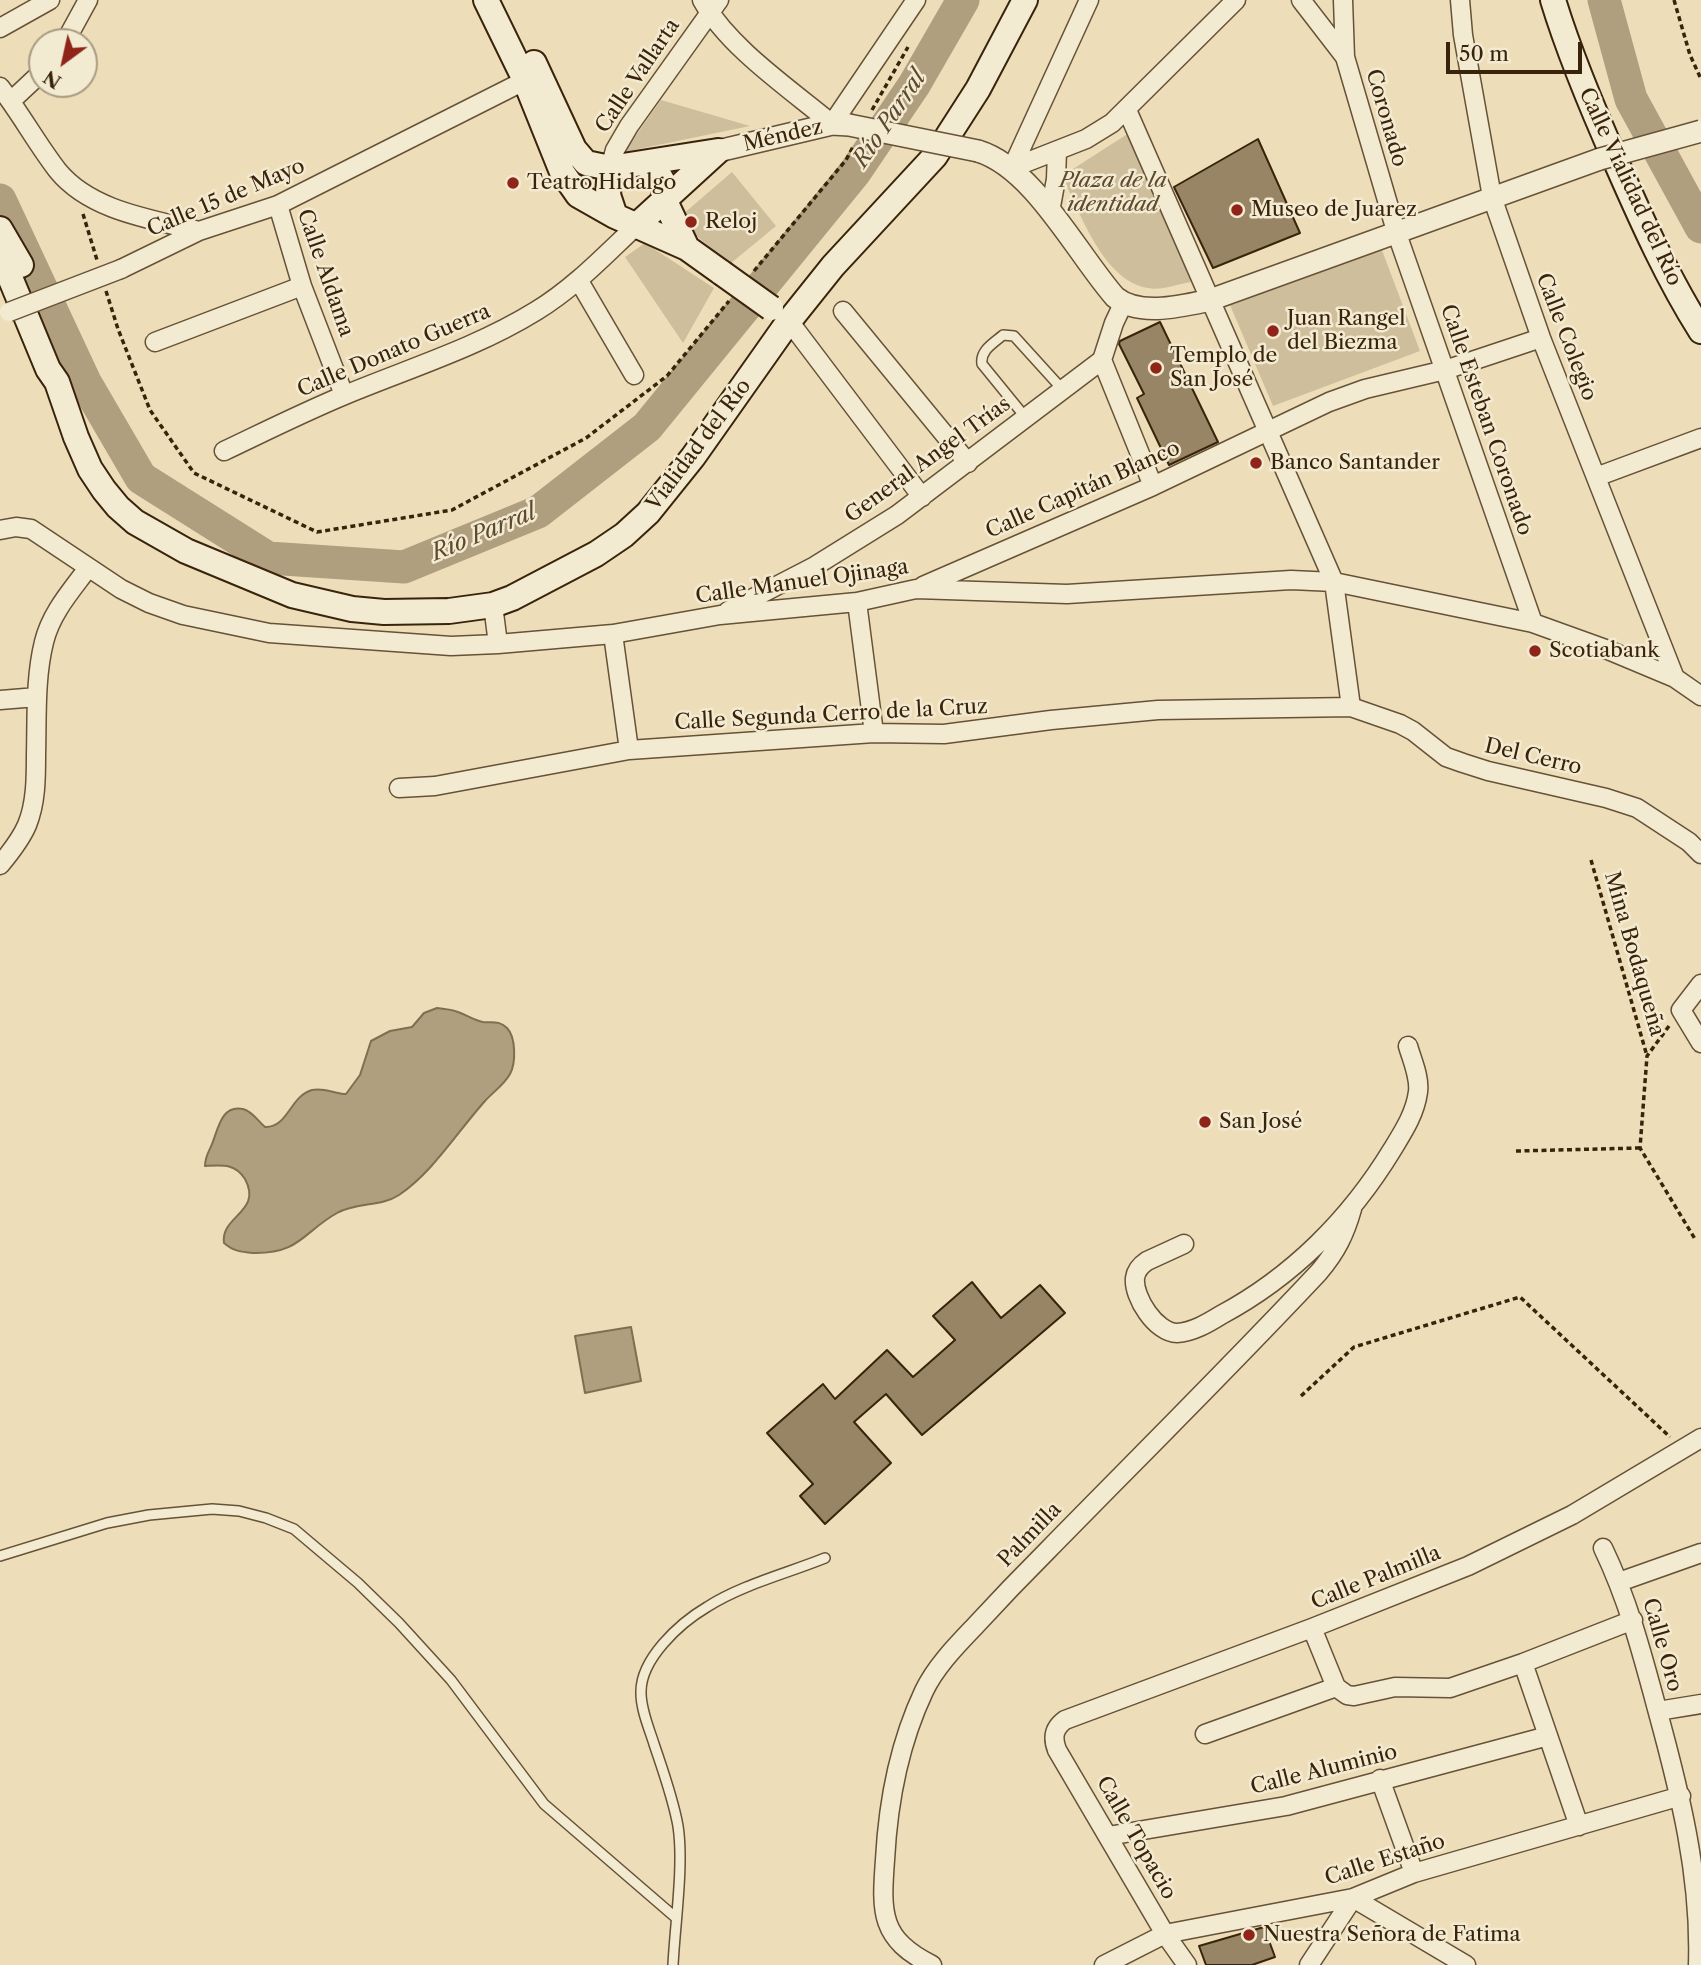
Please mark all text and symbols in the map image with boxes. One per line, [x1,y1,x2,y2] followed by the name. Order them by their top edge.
[591,14,685,138] street label: Calle Vallarta
[28,28,98,98] north arrow
[1449,28,1586,72] scale bar
[1459,41,1509,66] text: 50 m
[39,65,66,94] text: N
[847,65,933,173] water label: Río Parral
[1360,66,1412,170] street label: Coronado
[1573,84,1687,290] street label: Calle Vialidad del Río
[741,115,825,157] street label: Méndez
[143,153,309,243] street label: Calle 15 de Mayo
[1059,168,1167,218] park label: Plaza de la identidad
[527,170,676,196] place label: Teatro Hidalgo
[505,175,521,191] marker: Teatro Hidalgo
[1251,197,1417,223] place label: Museo de Juarez
[1229,202,1245,218] marker: Museo de Juarez
[291,206,359,340] street label: Calle Aldama
[705,209,757,235] place label: Reloj
[683,214,699,230] marker: Reloj
[1530,270,1602,404] street label: Calle Colegio
[294,299,494,403] street label: Calle Donato Guerra
[1435,301,1537,539] street label: Calle Esteban Coronado
[1287,306,1406,356] place label: Juan Rangel del Biezma
[1265,323,1281,339] marker: Juan Rangel del Biezma
[1170,343,1277,393] place label: Templo de San José
[1148,360,1164,376] marker: Templo de San José
[641,374,757,516] street label: Vialidad del Río
[840,391,1016,529] street label: General Angel Trías
[982,436,1184,544] street label: Calle Capitán Blanco
[1270,450,1440,476] place label: Banco Santander
[1248,455,1264,471] marker: Banco Santander
[427,499,541,567] water label: Río Parral
[694,555,910,609] street label: Calle Manuel Ojinaga
[1549,638,1659,664] place label: Scotiabank
[1527,643,1543,659] marker: Scotiabank
[674,694,988,736] street label: Calle Segunda Cerro de la Cruz
[1482,734,1584,780] street label: Del Cerro
[1598,869,1670,1039] street label: Mina Bodaqueña
[1219,1109,1302,1135] place label: San José
[1197,1114,1213,1130] marker: San José
[993,1497,1067,1573] street label: Palmilla
[1308,1541,1444,1615] street label: Calle Palmilla
[1637,1595,1687,1695] street label: Calle Oro
[1248,1740,1400,1800] street label: Calle Aluminio
[1091,1772,1181,1904] street label: Calle Topacio
[1322,1829,1448,1891] street label: Calle Estaño
[1263,1922,1521,1948] place label: Nuestra Señora de Fatima
[1241,1927,1257,1943] marker: Nuestra Señora de Fatima

